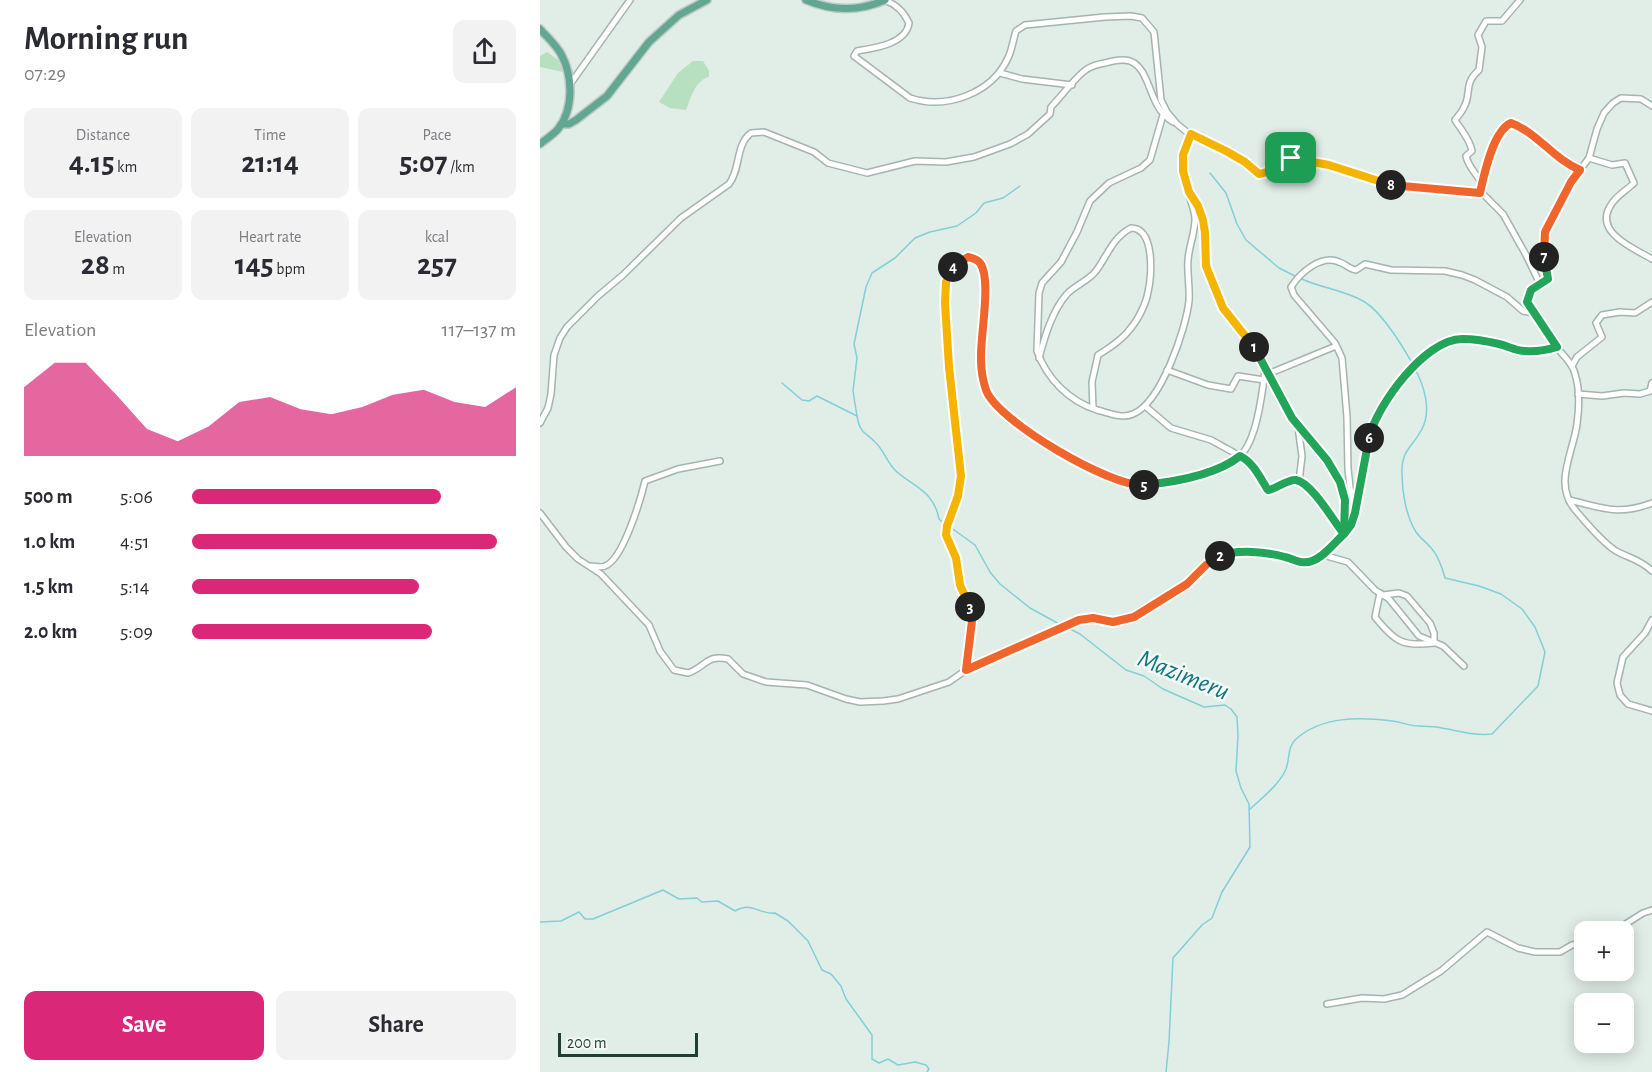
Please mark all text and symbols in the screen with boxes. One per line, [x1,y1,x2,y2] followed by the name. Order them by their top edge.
[453,20,516,83] button: share
[24,23,188,56] text: Morning run
[24,64,66,84] text: 07:29
[76,127,130,143] text: Distance
[254,127,286,143] text: Time
[423,127,451,143] text: Pace
[1265,132,1316,183] pin
[1274,141,1307,174] icon: arrive
[69,148,114,178] text: 4.15
[241,148,299,178] text: 21:14
[399,148,448,178] text: 5:07
[114,159,137,175] text: km
[448,159,475,175] text: /km
[1376,170,1406,200] pin: 8
[1387,177,1395,193] text: 8
[74,229,132,245] text: Elevation
[239,229,301,245] text: Heart rate
[425,229,449,245] text: kcal
[1529,242,1559,272] pin: 7
[1541,249,1547,265] text: 7
[81,250,110,280] text: 28
[235,250,274,280] text: 145
[417,250,457,280] text: 257
[938,252,968,282] pin: 4
[949,259,957,275] text: 4
[110,261,125,277] text: m
[274,261,305,277] text: bpm
[24,320,96,340] text: Elevation
[442,320,516,340] text: 117–137 m
[1239,332,1269,362] pin: 1
[1251,339,1257,355] text: 1
[1354,423,1384,453] pin: 6
[1365,430,1373,446] text: 6
[1129,470,1159,500] pin: 5
[1141,477,1147,493] text: 5
[24,487,73,507] text: 500 m
[120,487,153,507] text: 5:06
[24,532,75,552] text: 1.0 km
[120,532,149,552] text: 4:51
[1205,541,1235,571] pin: 2
[1216,548,1224,564] text: 2
[24,577,73,597] text: 1.5 km
[120,577,149,597] text: 5:14
[955,592,985,622] pin: 3
[967,599,973,615] text: 3
[24,622,77,642] text: 2.0 km
[120,622,153,642] text: 5:09
[1134,645,1233,705] water label: Mazimeru
[1574,921,1634,1053] map controls
[1574,921,1634,981] button: +
[24,991,264,1060] button: Save
[276,991,516,1060] button: Share
[1574,993,1634,1053] button: −
[558,1030,698,1058] scale bar
[567,1035,607,1051] text: 200 m

